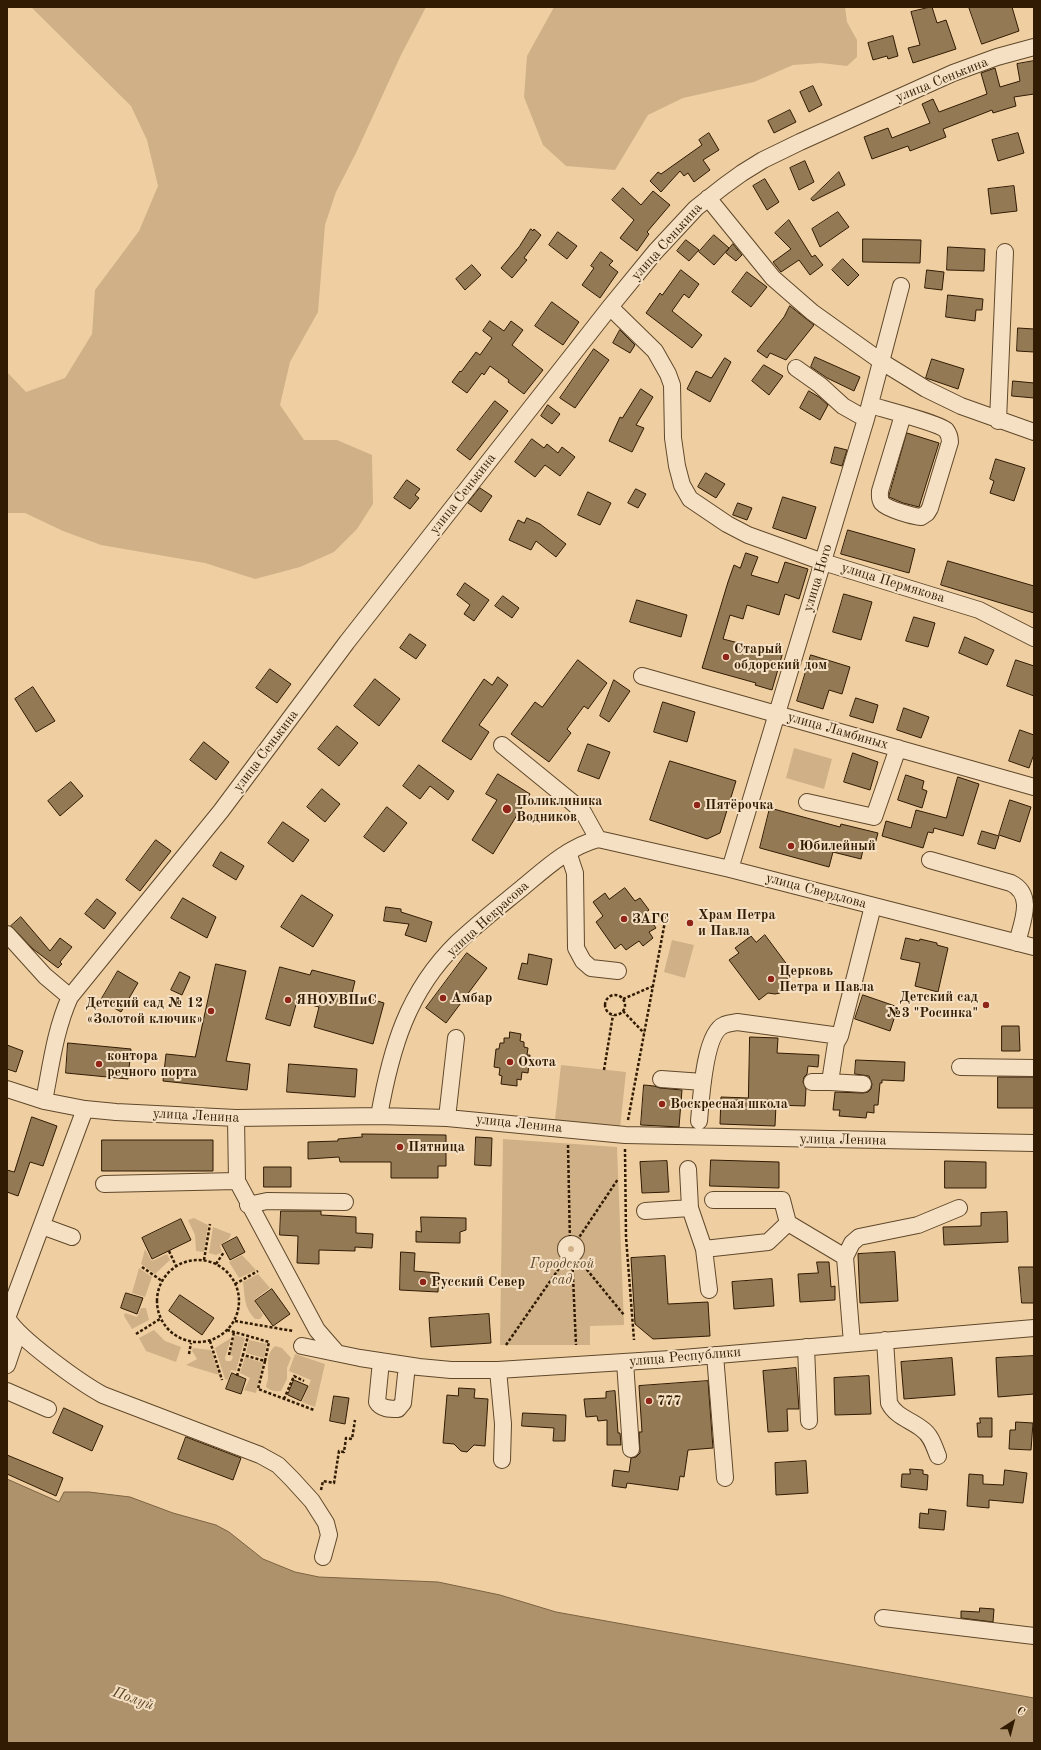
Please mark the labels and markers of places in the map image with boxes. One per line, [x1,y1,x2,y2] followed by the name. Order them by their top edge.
[734,641,827,674] place label: Старый обдорский дом
[721,652,731,662] marker: Старый обдорский дом
[516,793,602,826] place label: Поликлиника Водников
[705,797,774,813] place label: Пятёрочка
[692,800,702,810] marker: Пятёрочка
[501,803,513,815] marker: Поликлиника Водников
[799,838,876,854] place label: Юбилейный
[786,841,796,851] marker: Юбилейный
[698,907,776,940] place label: Храм Петра и Павла
[632,911,669,927] place label: ЗАГС
[619,914,629,924] marker: ЗАГС
[685,918,695,928] marker: Храм Петра и Павла
[779,963,874,996] place label: Церковь Петра и Павла
[766,974,776,984] marker: Церковь Петра и Павла
[887,989,978,1022] place label: Детский сад №3 "Росинка"
[451,990,492,1006] place label: Амбар
[296,992,377,1008] place label: ЯНОУВПиС
[438,993,448,1003] marker: Амбар
[85,995,203,1028] place label: Детский сад № 12 «Золотой ключик»
[283,995,293,1005] marker: ЯНОУВПиС
[981,1000,991,1010] marker: Детский сад №3 "Росинка"
[206,1006,216,1016] marker: Детский сад № 12 «Золотой ключик»
[107,1048,197,1080] place label: контора речного порта
[518,1054,556,1070] place label: Охота
[505,1057,515,1067] marker: Охота
[94,1059,104,1069] marker: контора речного порта
[670,1096,788,1112] place label: Воскресная школа
[657,1099,667,1109] marker: Воскресная школа
[408,1139,465,1155] place label: Пятница
[395,1142,405,1152] marker: Пятница
[431,1274,525,1290] place label: Русский Север
[418,1277,428,1287] marker: Русский Север
[657,1393,681,1409] place label: 777
[644,1396,654,1406] marker: 777

